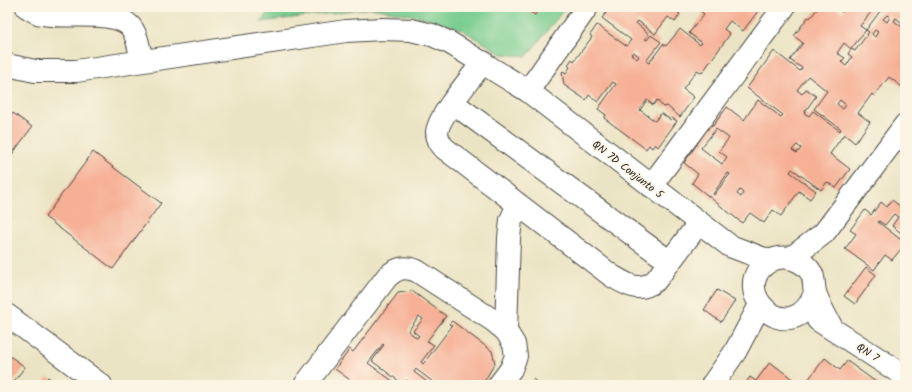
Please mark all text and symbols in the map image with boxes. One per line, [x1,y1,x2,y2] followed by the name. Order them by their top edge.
[588,136,668,204] street label: QN 7D Conjunto 5
[852,339,883,367] street label: QN 7

